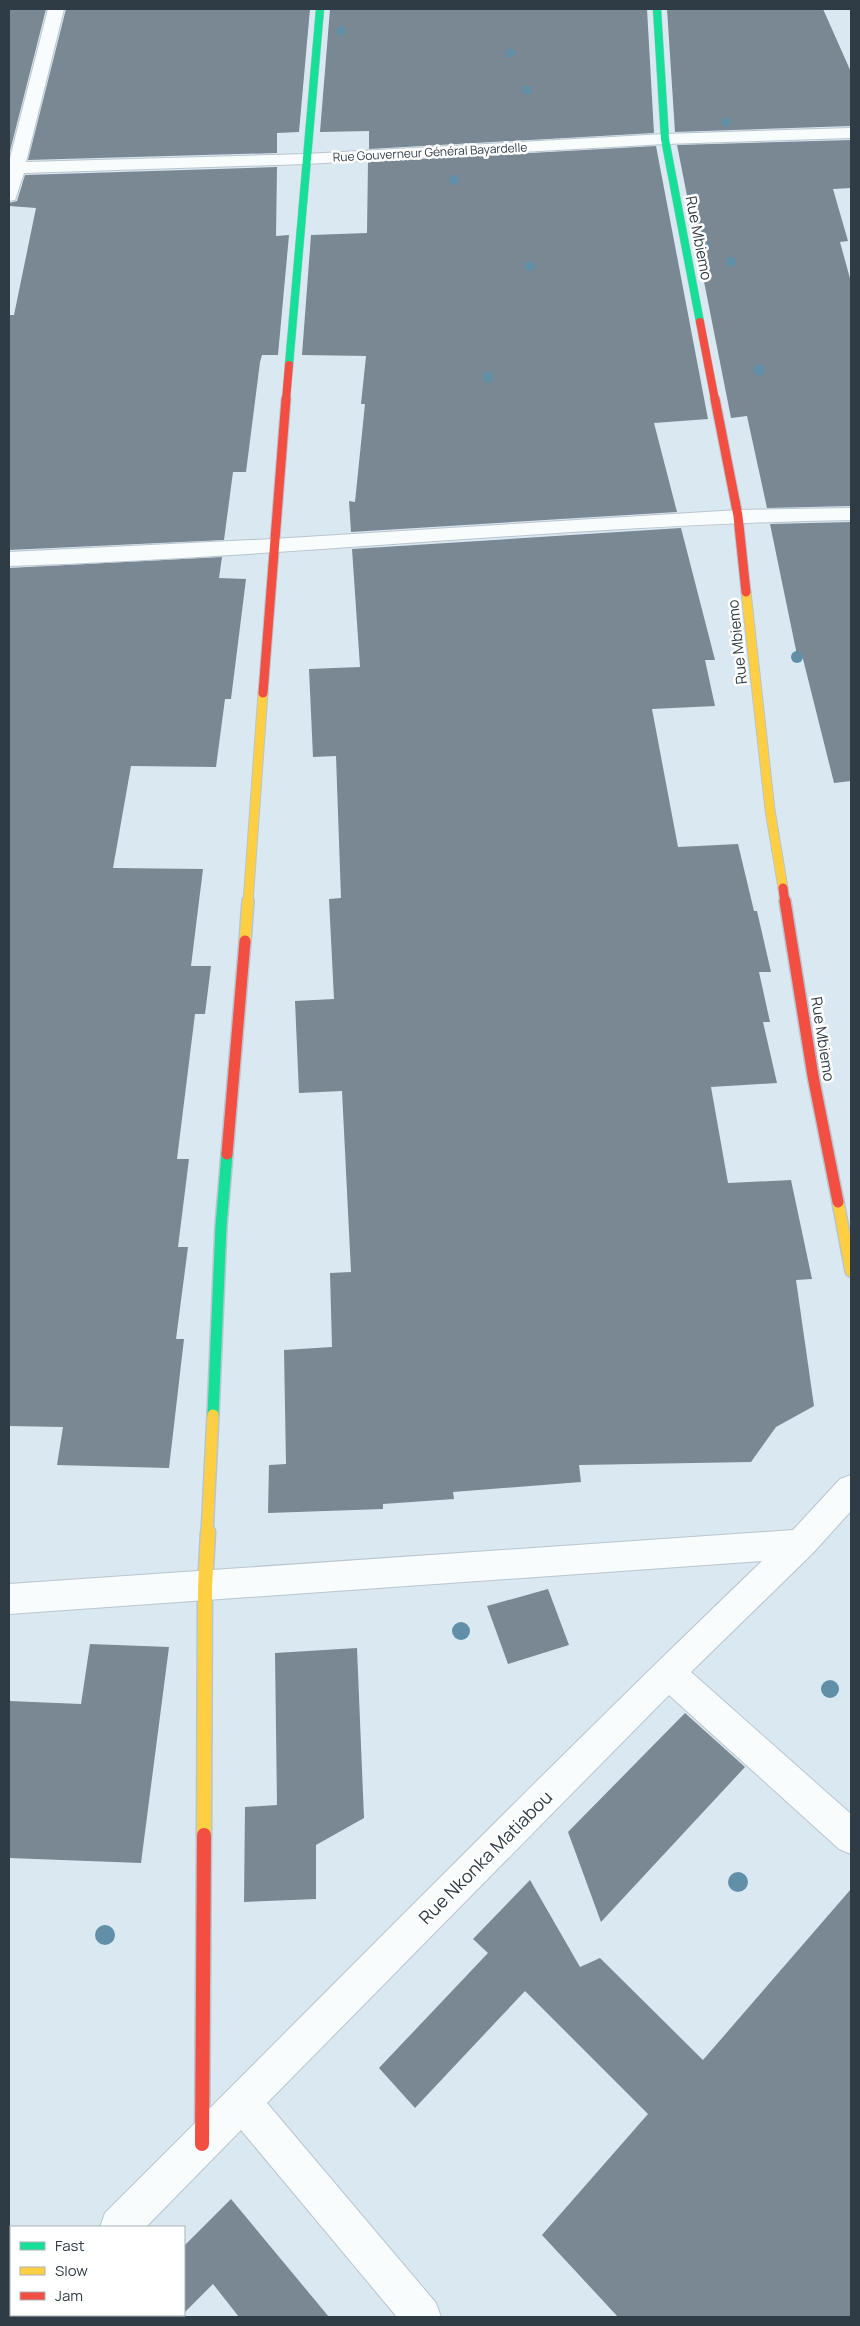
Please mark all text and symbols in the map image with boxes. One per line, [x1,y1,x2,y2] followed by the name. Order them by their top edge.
[332,138,528,166] street label: Rue Gouverneur Général Bayardelle
[681,194,717,282] street label: Rue Mbiemo
[722,598,752,685] street label: Rue Mbiemo
[806,995,840,1083] street label: Rue Mbiemo
[413,1785,557,1929] street label: Rue Nkonka Matiabou
[10,2226,185,2316] legend
[55,2235,84,2256] text: Fast
[55,2260,88,2281] text: Slow
[55,2285,83,2306] text: Jam

